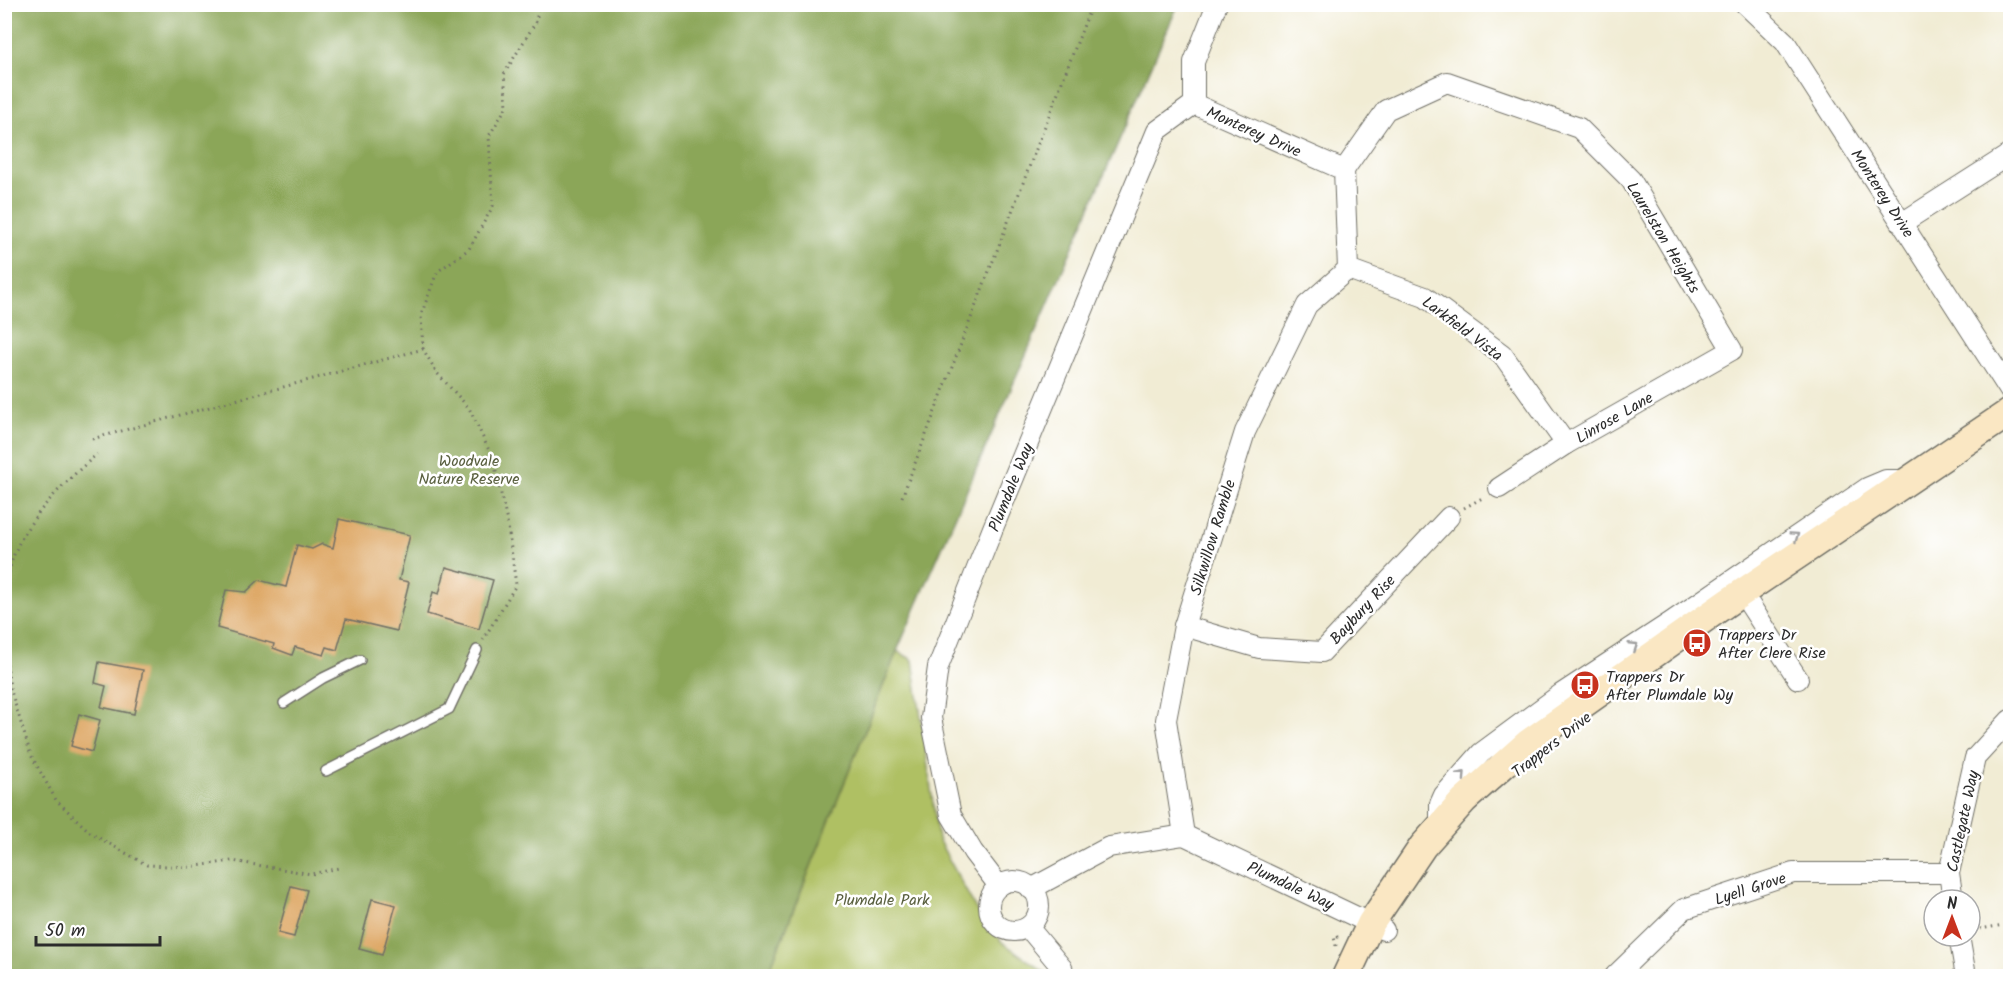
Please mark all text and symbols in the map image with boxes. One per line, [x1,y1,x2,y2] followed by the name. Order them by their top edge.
[1202,100,1305,164] street label: Monterey Drive
[1844,144,1920,243] street label: Monterey Drive
[1619,177,1706,299] street label: Laurelston Heights
[1416,290,1508,368] street label: Larkfield Vista
[1571,386,1658,451] street label: Linrose Lane
[982,439,1041,536] street label: Plumdale Way
[419,449,519,492] park label: Woodvale Nature Reserve
[1184,477,1243,598] street label: Silkwillow Ramble
[1788,532,1799,543] one-way arrow
[1324,569,1402,651] street label: Baybury Rise
[1718,623,1826,666] place label: Trappers Dr After Clere Rise
[1681,627,1713,659] bus stop icon: Trappers Dr After Clere Rise
[1628,642,1638,654] one-way arrow
[1606,665,1733,708] place label: Trappers Dr After Plumdale Wy
[1569,669,1601,701] bus stop icon: Trappers Dr After Plumdale Wy
[1506,706,1597,785] street label: Trappers Drive
[1940,768,1987,875] street label: Castlegate Way
[1455,771,1466,782] one-way arrow
[1243,855,1339,918] street label: Plumdale Way
[1711,866,1790,913] street label: Lyell Grove
[834,888,930,913] park label: Plumdale Park
[1922,888,1982,948] north arrow
[1947,892,1957,917] text: N
[36,909,160,947] scale bar
[45,917,85,946] text: 50 m

